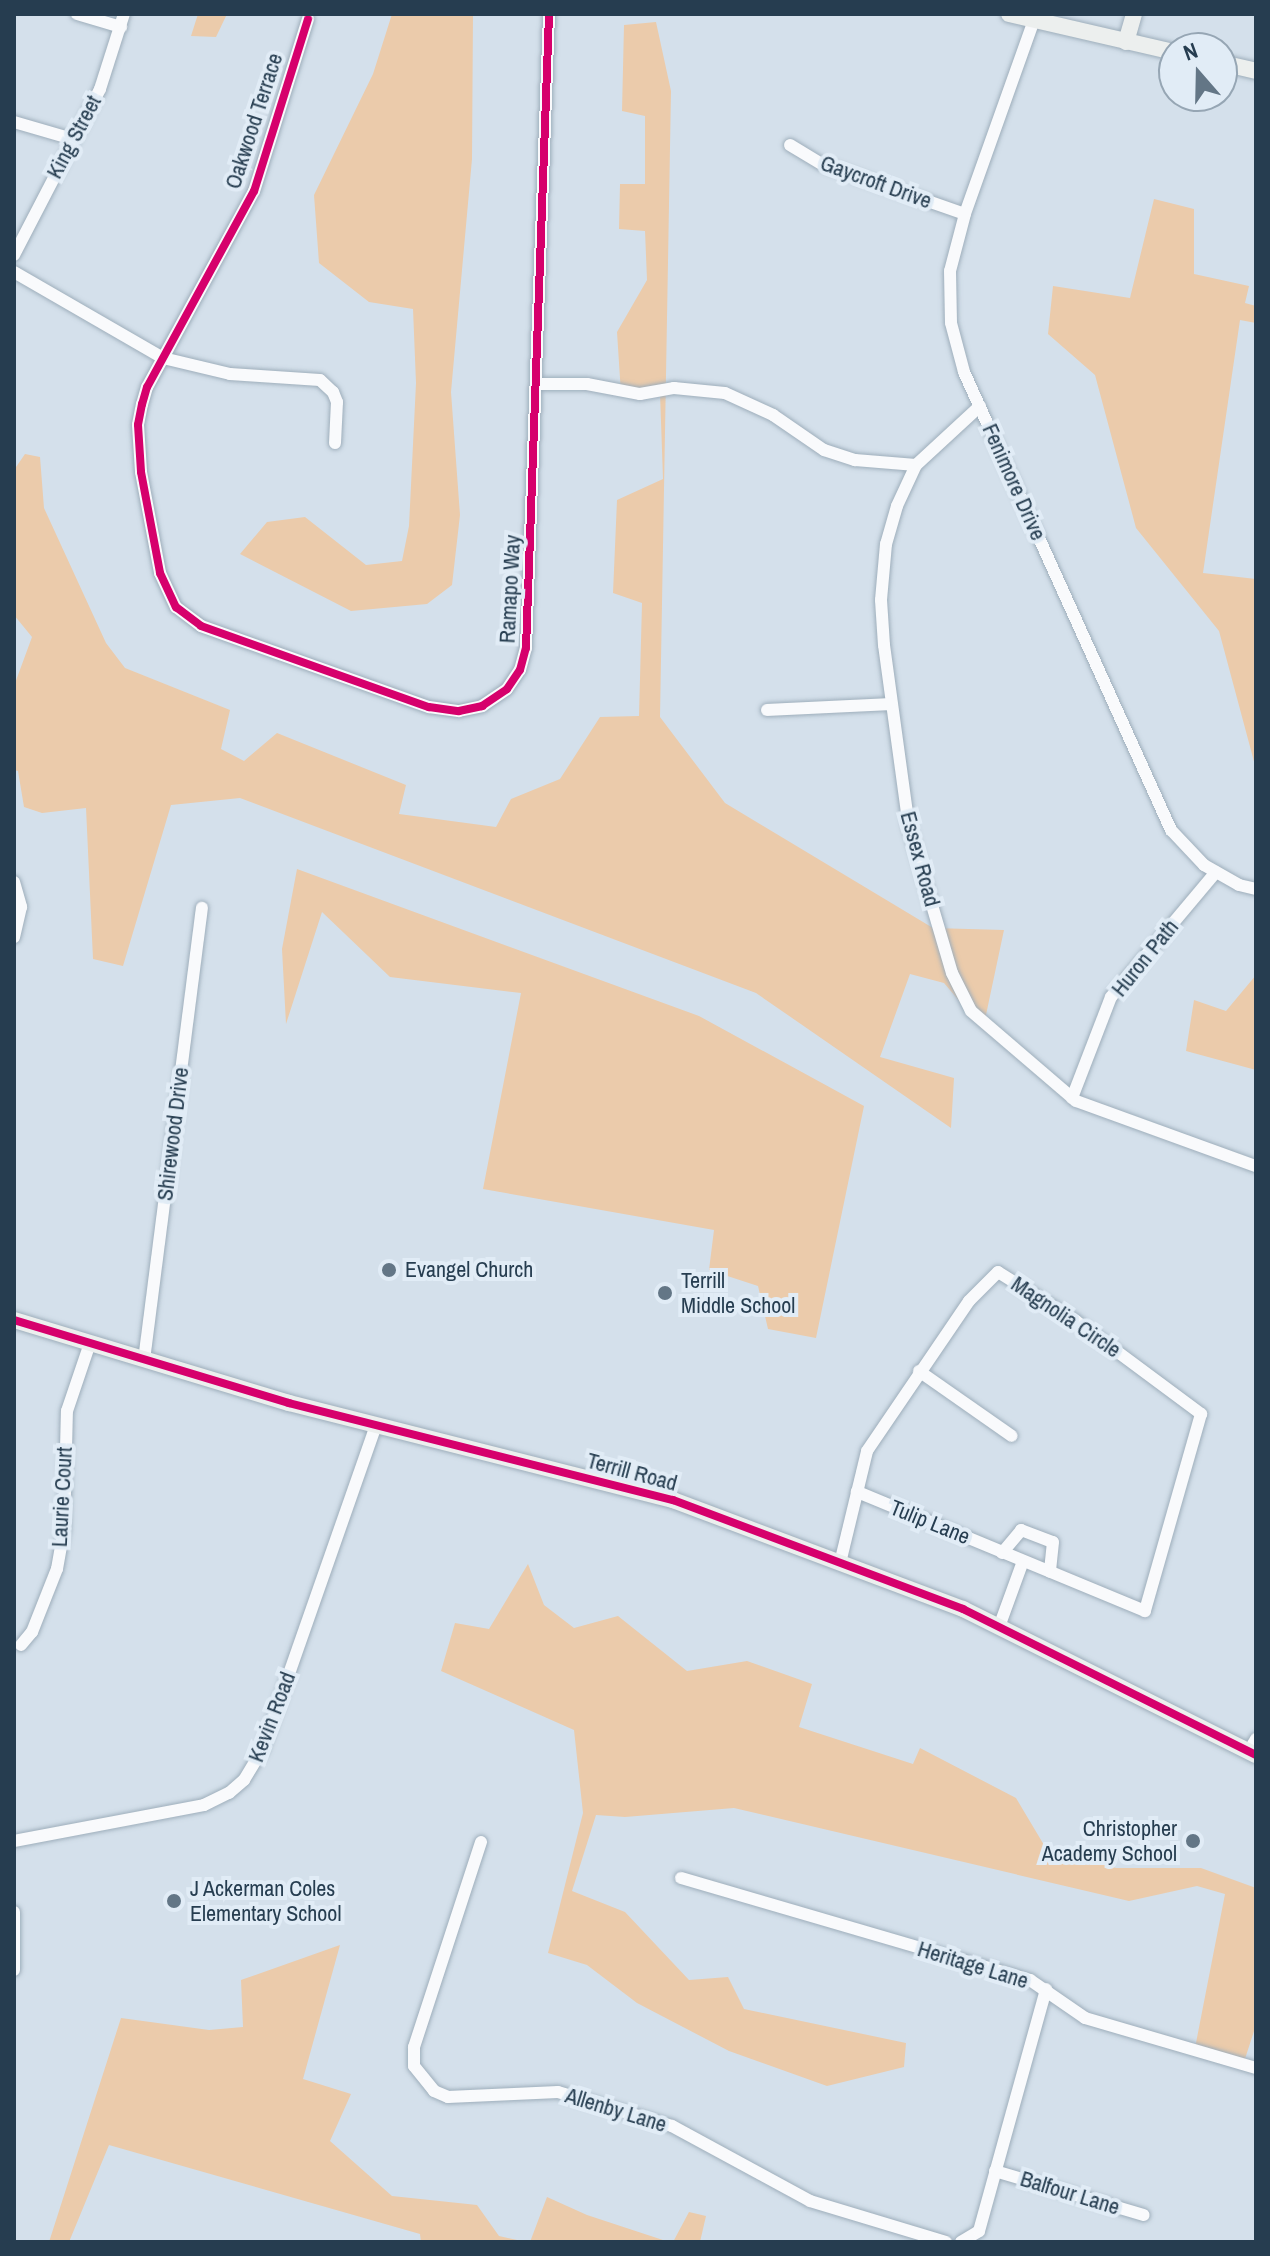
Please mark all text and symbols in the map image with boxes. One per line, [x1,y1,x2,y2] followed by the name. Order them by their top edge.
[1158,32,1238,112] north arrow
[1179,35,1202,68] text: N
[220,50,288,192] street label: Oakwood Terrace
[41,91,107,183] street label: King Street
[817,150,935,214] street label: Gaycroft Drive
[977,420,1051,544] street label: Fenimore Drive
[494,534,526,644] street label: Ramapo Way
[895,809,945,909] street label: Essex Road
[1106,914,1184,1002] street label: Huron Path
[152,1066,194,1202] street label: Shirewood Drive
[405,1257,533,1283] place label: Evangel Church
[380,1261,398,1279] marker: Evangel Church
[681,1267,795,1318] place label: Terrill Middle School
[1006,1271,1126,1363] street label: Magnolia Circle
[656,1284,674,1302] marker: Terrill Middle School
[46,1446,78,1548] street label: Laurie Court
[584,1447,680,1497] street label: Terrill Road
[886,1494,974,1550] street label: Tulip Lane
[243,1668,301,1766] street label: Kevin Road
[1042,1815,1177,1866] place label: Christopher Academy School
[1184,1832,1202,1850] marker: Christopher Academy School
[190,1875,341,1926] place label: J Ackerman Coles Elementary School
[165,1892,183,1910] marker: J Ackerman Coles Elementary School
[914,1936,1032,1994] street label: Heritage Lane
[562,2082,670,2138] street label: Allenby Lane
[1017,2165,1123,2221] street label: Balfour Lane

